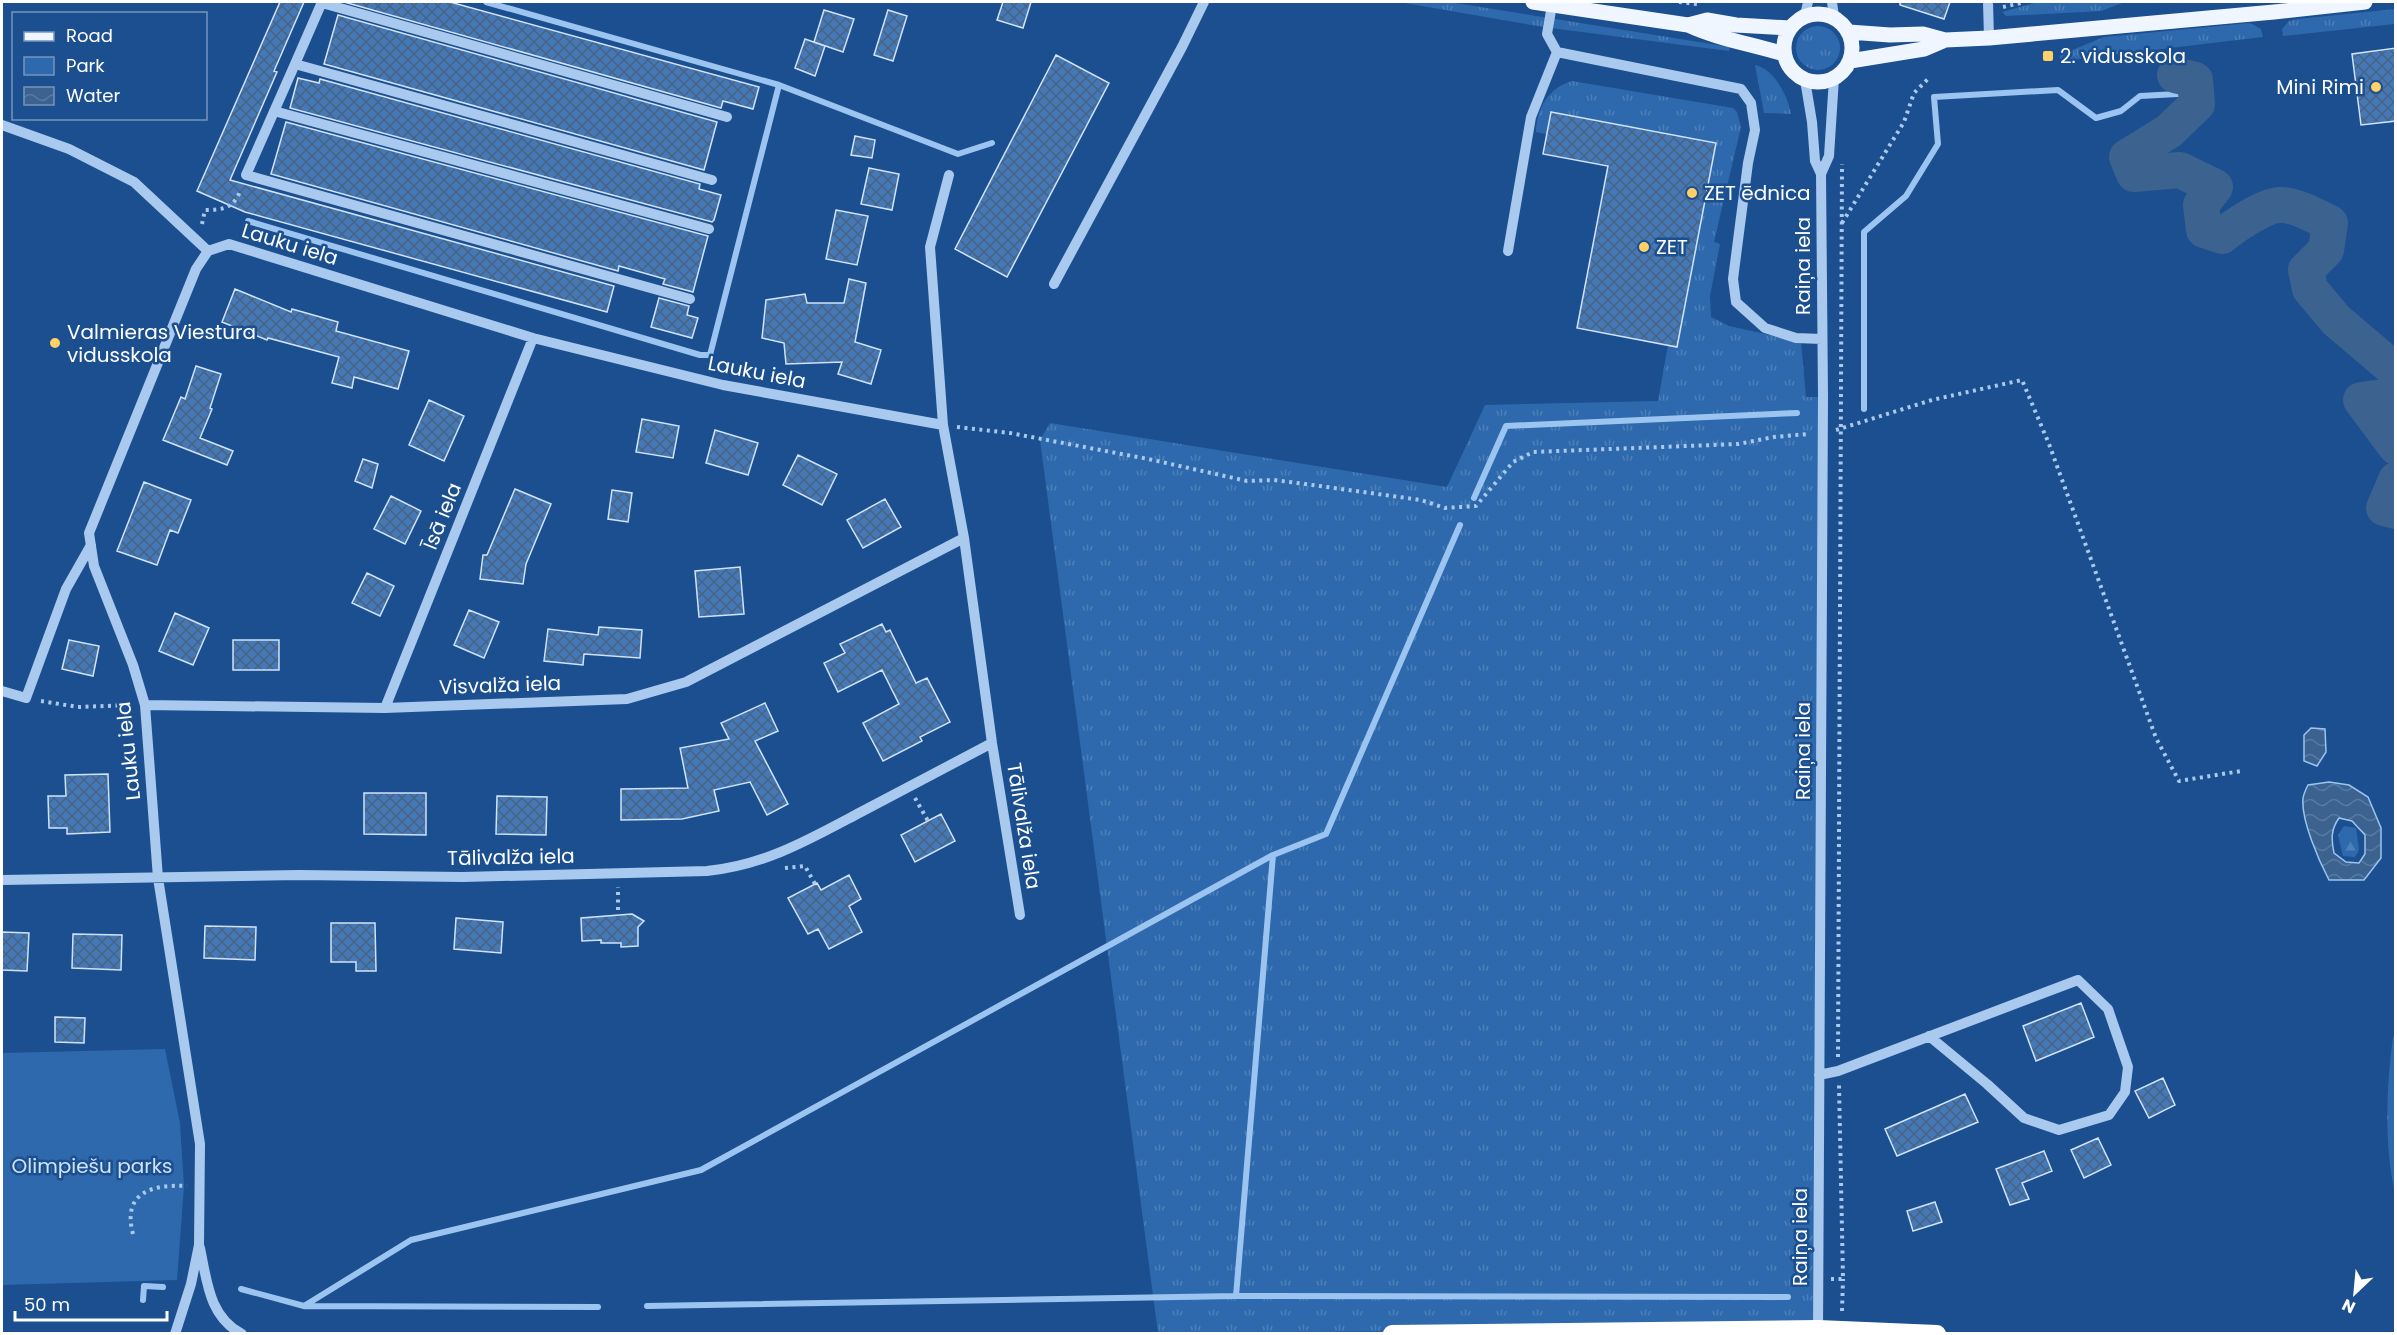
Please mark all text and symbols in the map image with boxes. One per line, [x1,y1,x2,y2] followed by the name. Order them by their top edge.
[12,12,207,120] legend
[66,23,113,48] text: Road
[2060,42,2186,70] place label: 2. vidusskola
[2041,49,2055,63] marker: 2. vidusskola
[66,53,105,78] text: Park
[2276,73,2364,101] place label: Mini Rimi
[2369,80,2383,94] marker: Mini Rimi
[66,83,120,108] text: Water
[1704,179,1811,207] place label: ZET ēdnica
[1685,186,1699,200] marker: ZET ēdnica
[238,216,342,272] street label: Lauku iela
[1789,217,1817,315] street label: Raiņa iela
[1656,233,1688,261] place label: ZET
[1637,240,1651,254] marker: ZET
[67,318,256,369] place label: Valmieras Viestura vidusskola
[48,336,62,350] marker: Valmieras Viestura vidusskola
[706,349,808,395] street label: Lauku iela
[415,478,468,556] street label: Īsā iela
[438,669,562,701] street label: Visvalža iela
[109,700,147,802] street label: Lauku iela
[1789,702,1817,800] street label: Raiņa iela
[1000,761,1048,891] street label: Tālivalža iela
[447,842,575,872] street label: Tālivalža iela
[12,1152,172,1180] park label: Olimpiešu parks
[1786,1188,1814,1286] street label: Raiņa iela
[2325,1263,2385,1323] north arrow
[15,1284,166,1322] scale bar
[24,1292,70,1317] text: 50 m
[2338,1293,2359,1319] text: N

